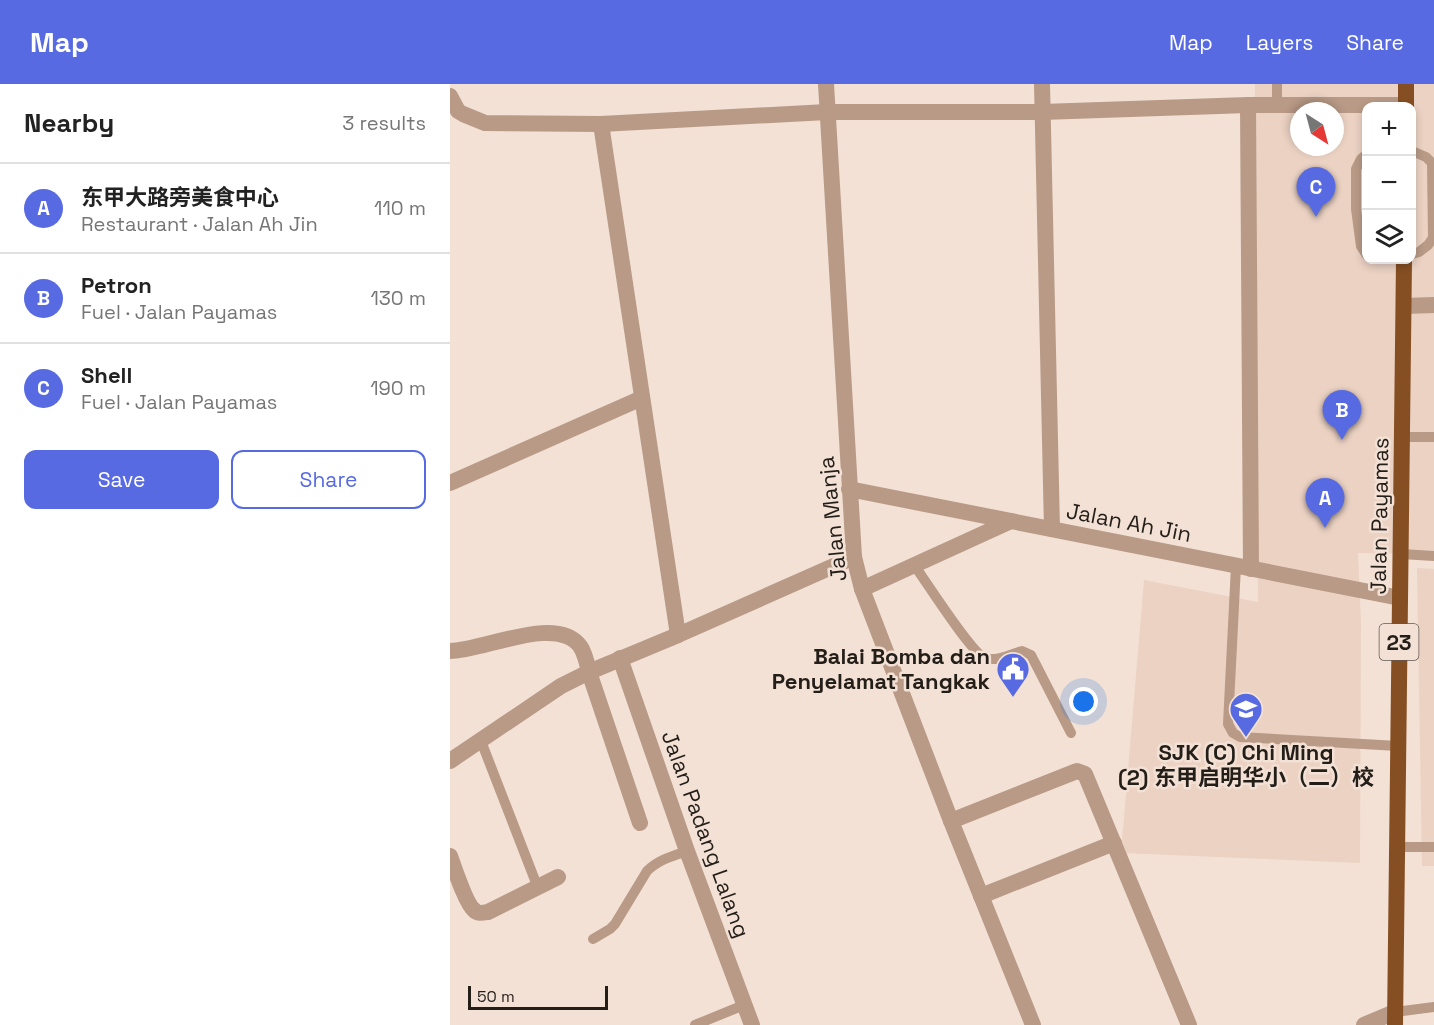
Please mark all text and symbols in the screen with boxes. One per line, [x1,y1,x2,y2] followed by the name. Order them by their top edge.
[30,24,89,60] text: Map
[1169,29,1213,56] text: Map
[1246,29,1313,56] text: Layers
[1346,29,1404,56] text: Share
[1290,102,1344,156] north arrow
[1362,102,1416,264] map controls
[1362,102,1416,156] button: +
[24,106,114,140] text: Nearby
[342,110,426,136] text: 3 results
[1362,156,1416,210] button: −
[1296,168,1336,217] pin: C
[81,183,279,211] text: 东甲大路旁美食中心
[37,195,50,221] text: A
[374,195,426,221] text: 110 m
[1362,210,1416,264] button: layers
[81,211,318,237] text: Restaurant · Jalan Ah Jin
[81,271,152,299] text: Petron
[37,285,50,311] text: B
[370,285,426,311] text: 130 m
[81,299,277,325] text: Fuel · Jalan Payamas
[81,361,132,389] text: Shell
[37,375,50,401] text: C
[370,375,426,401] text: 190 m
[81,389,277,415] text: Fuel · Jalan Payamas
[1322,390,1362,440] pin: B
[1364,437,1394,595] street label: Jalan Payamas
[24,450,219,509] button: Save
[231,450,426,509] button: Share
[811,455,852,583] street label: Jalan Manja
[1306,478,1344,528] pin: A
[1064,496,1194,548] street label: Jalan Ah Jin
[1380,624,1418,660] road number: 23
[772,642,991,695] place label: Balai Bomba dan Penyelamat Tangkak
[995,651,1031,698] public building icon: Balai Bomba dan Penyelamat Tangkak
[1069,687,1098,716] your location
[1228,691,1264,738] school or university icon: SJK (C) Chi Ming (2) 东甲启明华小（二）校
[656,727,756,941] street label: Jalan Padang Lalang
[1118,738,1374,791] place label: SJK (C) Chi Ming (2) 东甲启明华小（二）校
[468,983,608,1010] scale bar
[477,986,515,1007] text: 50 m

